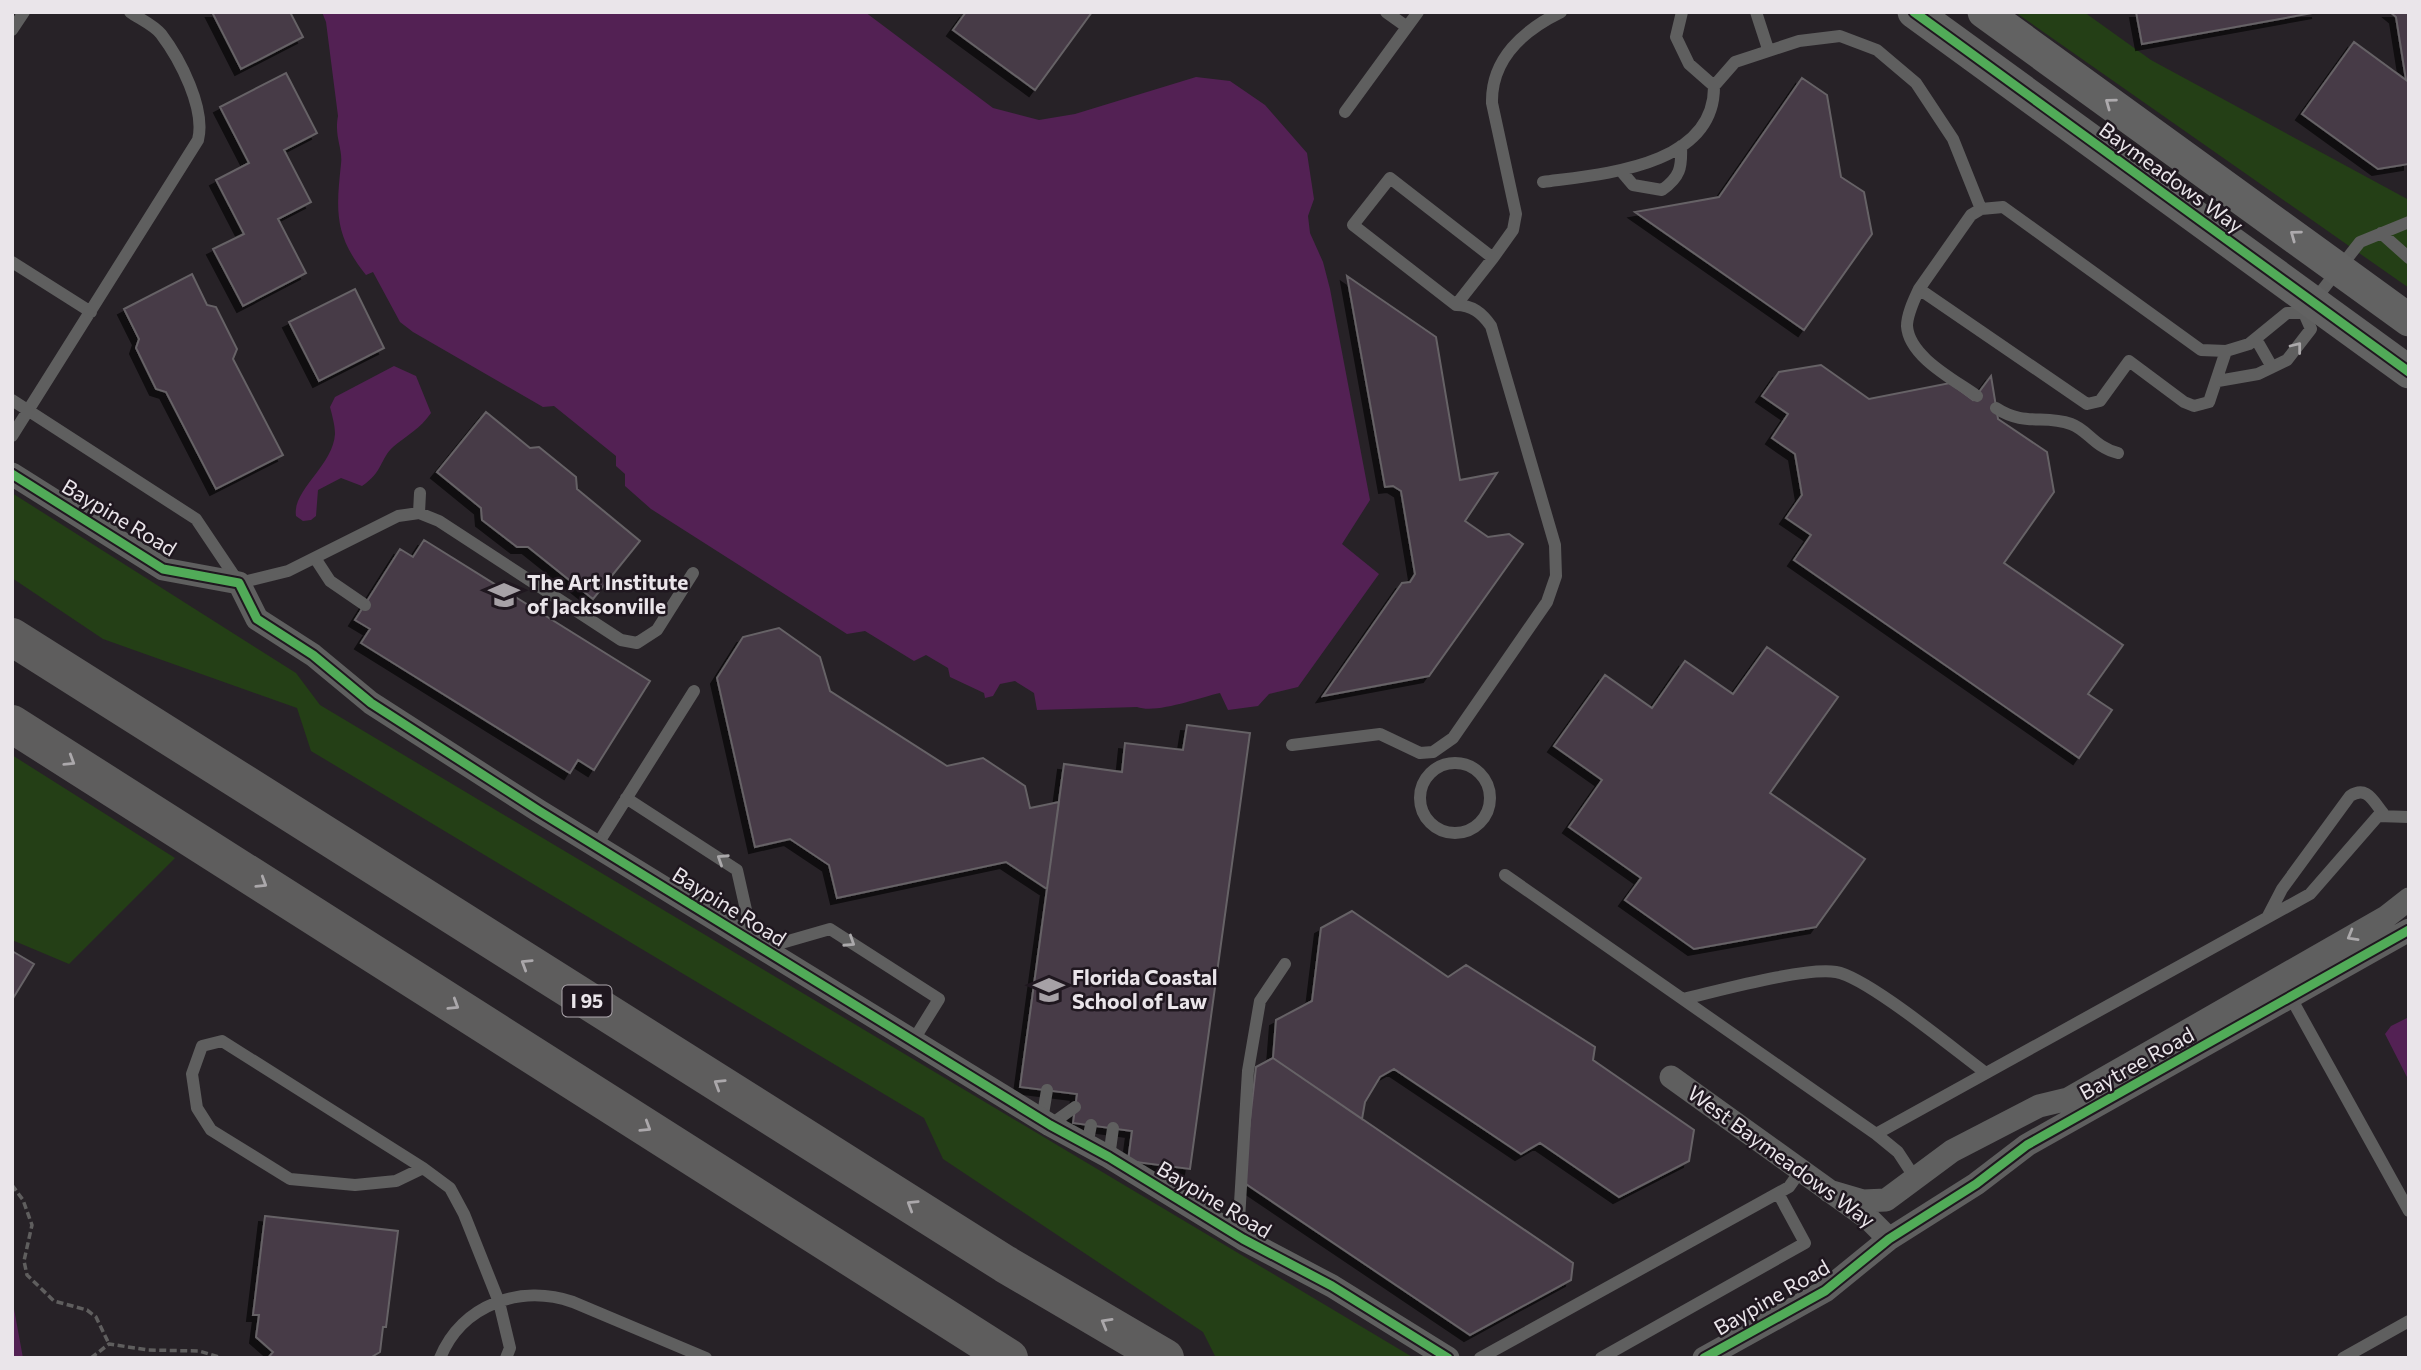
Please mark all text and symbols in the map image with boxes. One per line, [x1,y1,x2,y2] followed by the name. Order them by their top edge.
[2105,98,2118,111] one-way arrow
[2095,116,2249,238] street label: Baymeadows Way
[2290,231,2303,243] one-way arrow
[2288,342,2301,354] one-way arrow
[58,473,182,561] street label: Baypine Road
[527,569,688,618] place label: The Art Institute of Jacksonville
[487,578,521,612] school or university icon: The Art Institute of Jacksonville
[62,752,75,765] one-way arrow
[717,854,730,867] one-way arrow
[668,861,791,951] street label: Baypine Road
[254,874,267,887] one-way arrow
[2347,928,2360,941] one-way arrow
[842,933,855,946] one-way arrow
[521,959,534,972] one-way arrow
[1072,964,1218,1013] place label: Florida Coastal School of Law
[1032,973,1066,1007] school or university icon: Florida Coastal School of Law
[562,986,612,1016] road number: I 95
[446,996,459,1009] one-way arrow
[2075,1021,2198,1104] street label: Baytree Road
[1683,1079,1880,1232] street label: West Baymeadows Way
[714,1080,727,1093] one-way arrow
[638,1119,651,1132] one-way arrow
[1153,1155,1277,1243] street label: Baypine Road
[907,1201,920,1214] one-way arrow
[1709,1254,1833,1340] street label: Baypine Road
[1101,1318,1114,1331] one-way arrow

